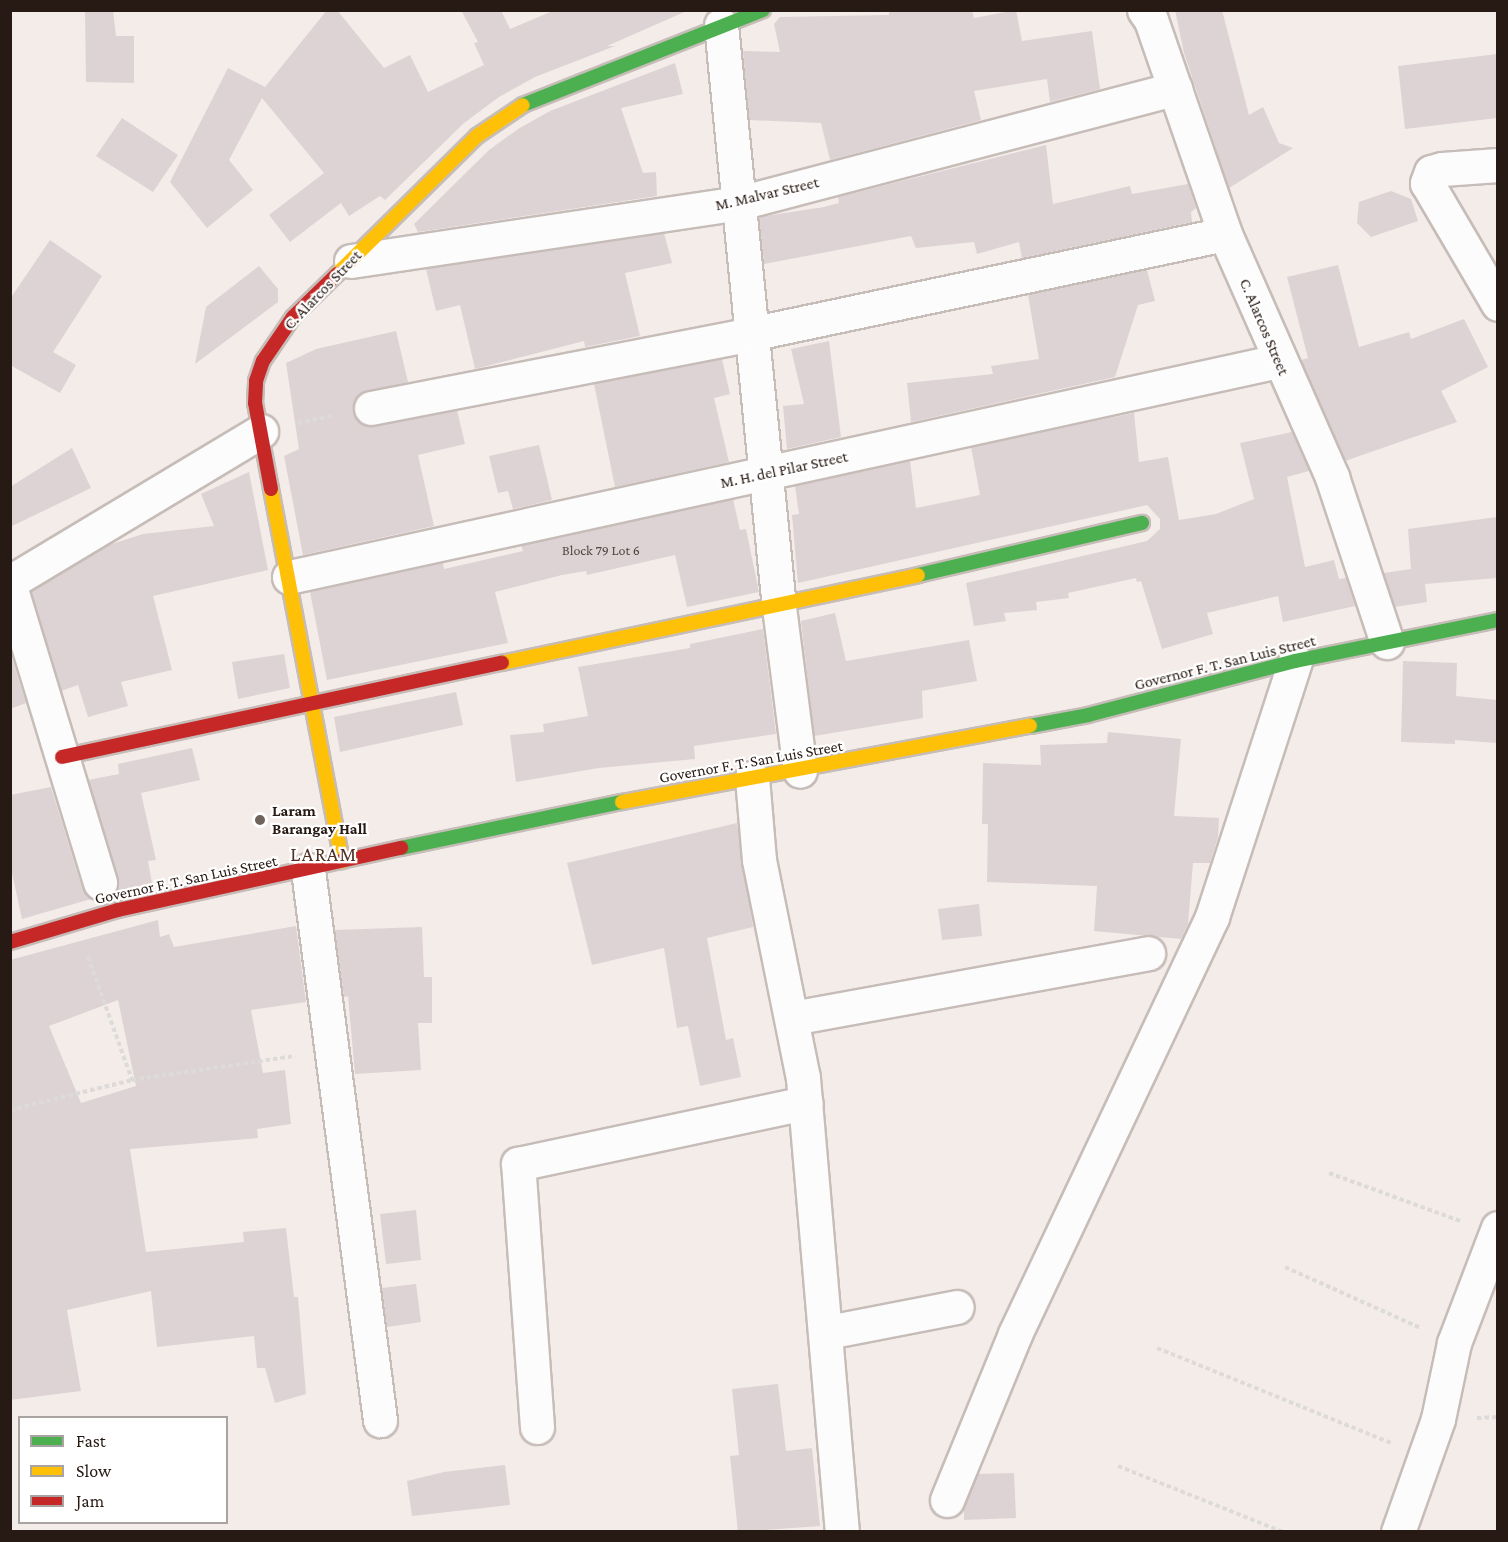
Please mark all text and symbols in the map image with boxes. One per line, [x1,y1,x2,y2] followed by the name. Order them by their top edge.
[713,173,821,215] street label: M. Malvar Street
[280,246,366,334] street label: C. Alarcos Street
[1235,276,1293,378] street label: C. Alarcos Street
[719,447,849,493] street label: M. H. del Pilar Street
[562,542,640,558] house number: Block 79 Lot 6
[1132,631,1318,695] street label: Governor F. T. San Luis Street
[658,736,844,788] street label: Governor F. T. San Luis Street
[272,801,367,839] place label: Laram Barangay Hall
[253,813,267,827] marker: Laram Barangay Hall
[290,842,358,866] district label: LARAM
[93,851,279,909] street label: Governor F. T. San Luis Street
[18,1416,228,1524] legend
[76,1431,106,1451] text: Fast
[76,1461,111,1481] text: Slow
[76,1491,104,1511] text: Jam

